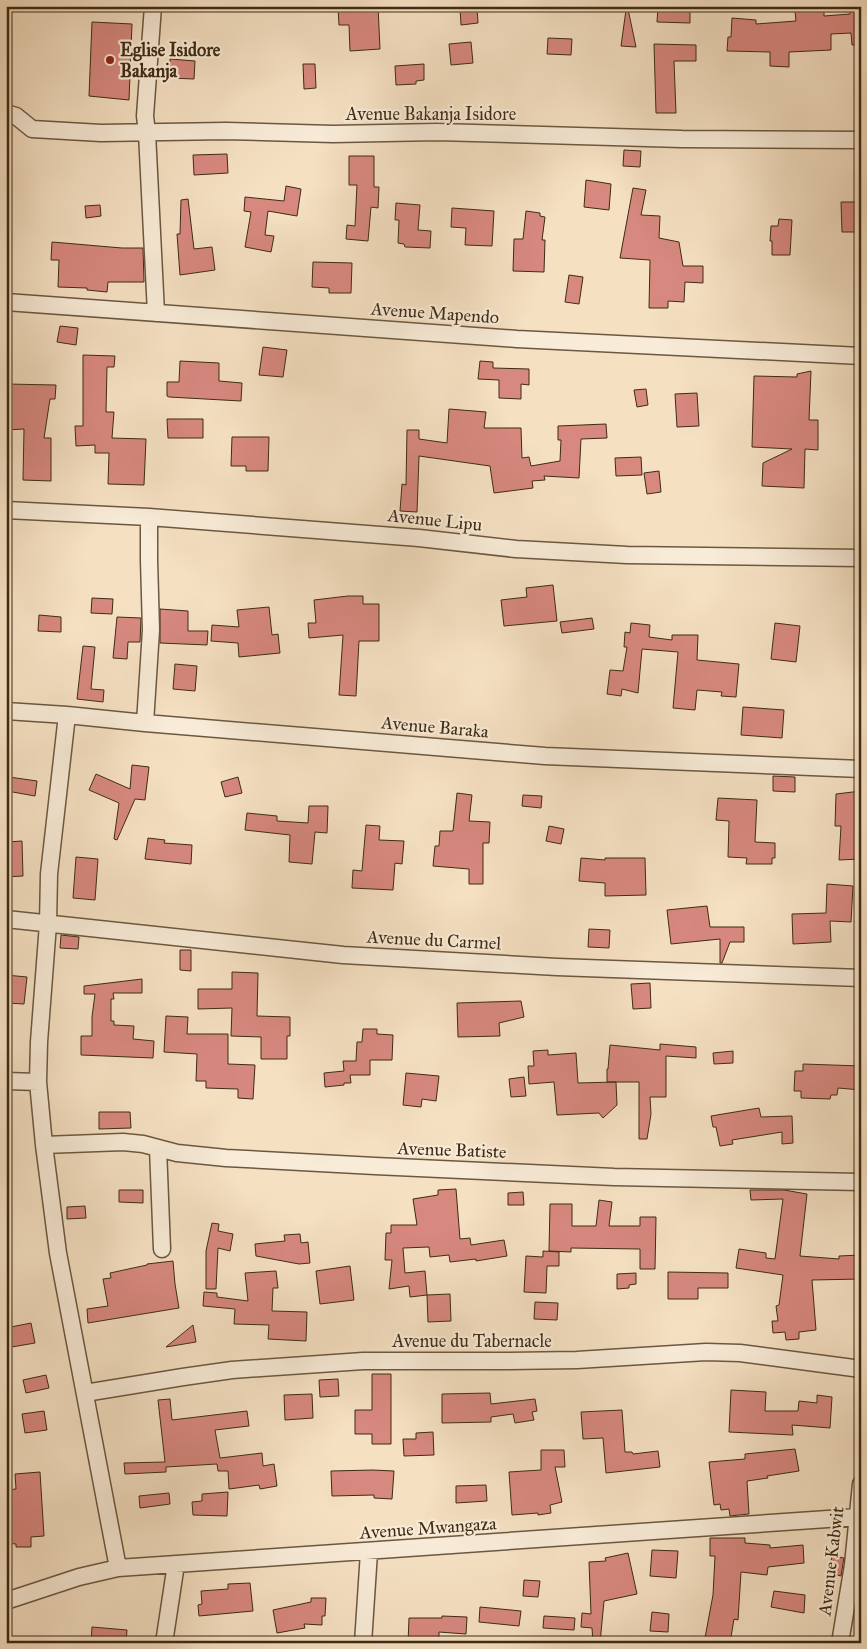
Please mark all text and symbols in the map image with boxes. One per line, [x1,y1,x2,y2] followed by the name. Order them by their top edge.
[120,39,221,83] place label: Eglise Isidore Bakanja
[104,54,116,66] marker: Eglise Isidore Bakanja
[345,103,516,125] street label: Avenue Bakanja Isidore
[369,297,500,328] street label: Avenue Mapendo
[386,504,484,536] street label: Avenue Lipu
[379,711,490,743] street label: Avenue Baraka
[365,925,502,955] street label: Avenue du Carmel
[396,1137,507,1163] street label: Avenue Batiste
[391,1330,552,1352] street label: Avenue du Tabernacle
[813,1504,849,1618] street label: Avenue Kabwit
[358,1512,498,1545] street label: Avenue Mwangaza

